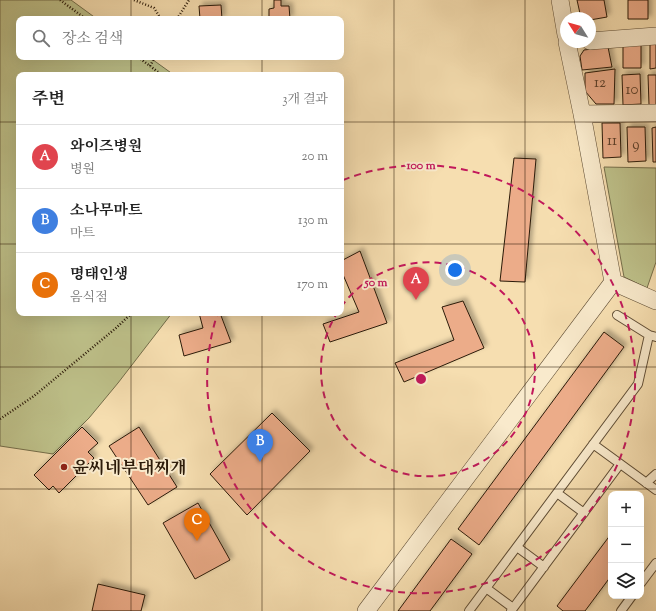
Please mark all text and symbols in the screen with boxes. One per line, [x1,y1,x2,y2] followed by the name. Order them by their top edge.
[560,12,596,48] north arrow
[16,16,344,60] search box
[30,27,52,49] icon: search
[62,29,123,50] text: 장소 검색
[594,73,606,94] house number: 12
[626,80,639,101] house number: 10
[32,88,65,112] text: 주변
[282,91,328,109] text: 3개 결과
[607,131,617,152] house number: 11
[632,135,640,156] house number: 9
[70,137,142,158] text: 와이즈병원
[40,148,50,166] text: A
[302,148,328,166] text: 20 m
[405,157,436,175] text: 100 m
[70,161,95,179] text: 병원
[70,201,142,222] text: 소나무마트
[41,212,49,230] text: B
[298,212,328,230] text: 130 m
[70,225,95,243] text: 마트
[445,260,465,280] your location
[70,265,128,286] text: 명태인생
[403,267,429,300] pin: A
[364,274,388,292] text: 50 m
[40,276,50,294] text: C
[297,276,328,294] text: 170 m
[70,289,108,307] text: 음식점
[414,372,428,386] centre of rings
[247,429,273,462] pin: B
[72,457,187,481] place label: 윤씨네부대찌개
[59,462,69,472] marker: 윤씨네부대찌개
[608,491,644,599] map controls
[608,491,644,527] button: +
[184,508,210,541] pin: C
[608,527,644,563] button: −
[608,563,644,599] button: layers

